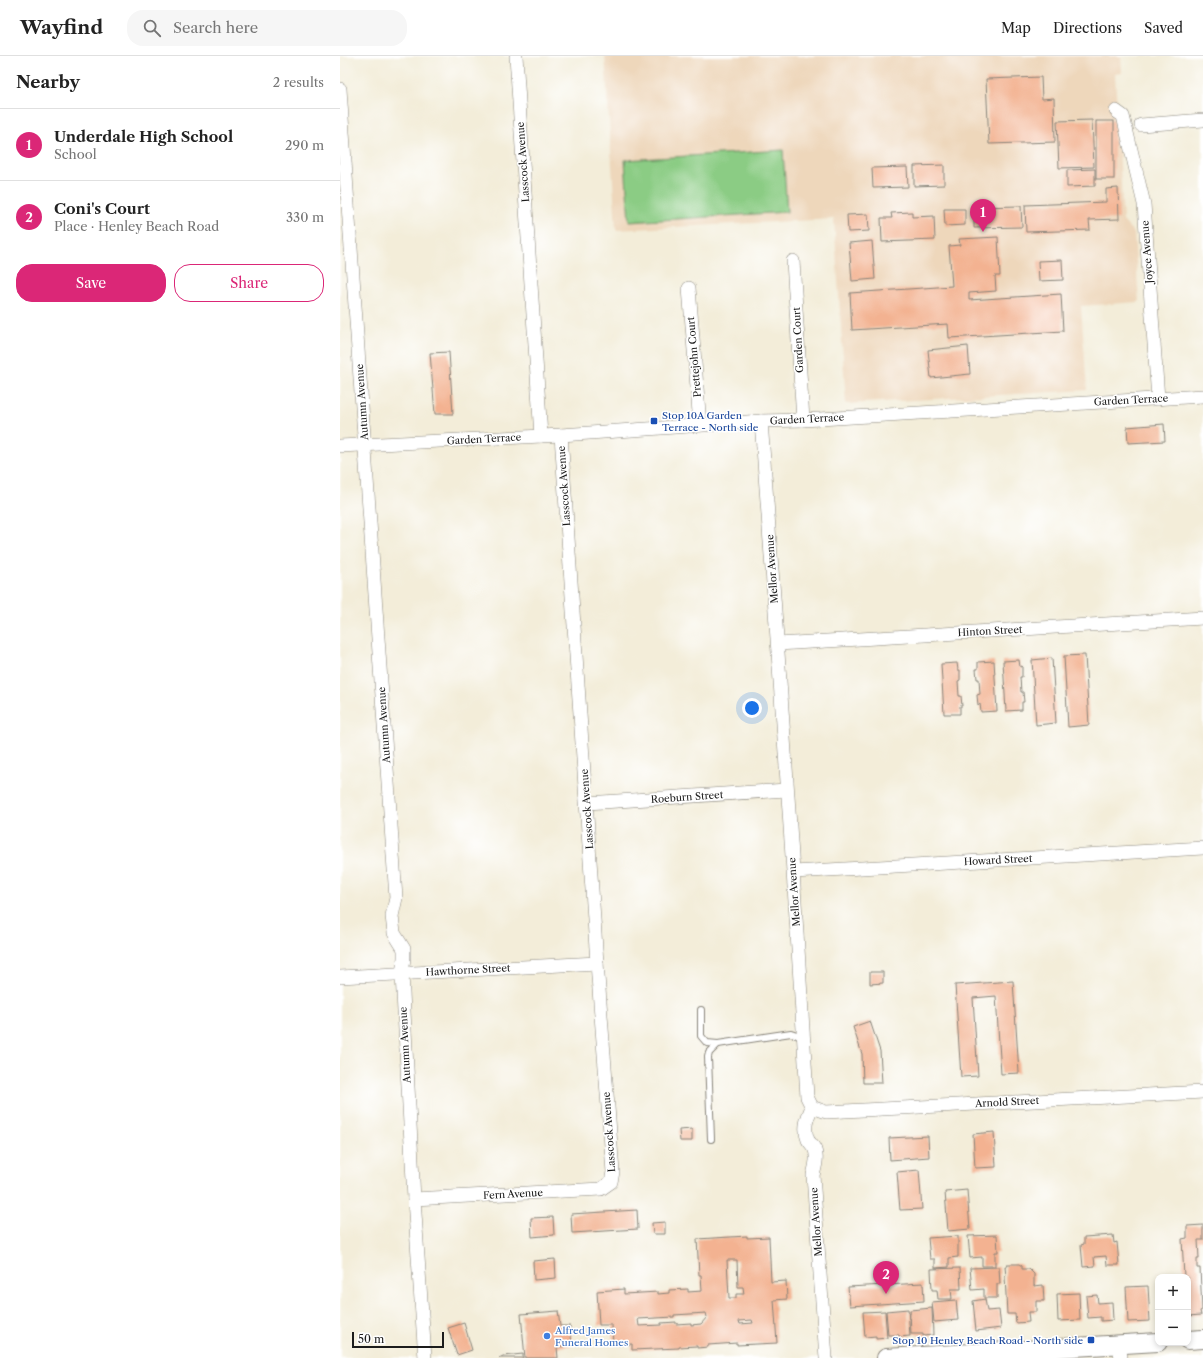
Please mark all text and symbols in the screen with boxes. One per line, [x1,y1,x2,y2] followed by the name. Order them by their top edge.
[127,10,407,46] search box
[20,16,103,39] text: Wayfind
[141,17,163,39] icon: search
[173,18,258,37] text: Search here
[1001,19,1031,37] text: Map
[1053,19,1122,37] text: Directions
[1144,19,1183,37] text: Saved
[16,72,80,92] text: Nearby
[273,74,324,90] text: 2 results
[514,121,532,203] street label: Lasscock Avenue
[54,127,233,146] text: Underdale High School
[26,137,32,153] text: 1
[285,137,324,153] text: 290 m
[54,146,97,162] text: School
[54,199,150,218] text: Coni's Court
[970,199,996,232] pin: 1
[25,209,33,225] text: 2
[286,209,324,225] text: 330 m
[54,218,219,234] text: Place · Henley Beach Road
[1138,220,1156,286] street label: Joyce Avenue
[16,264,166,302] button: Save
[174,264,324,302] button: Share
[790,306,806,373] street label: Garden Court
[684,316,704,398] street label: Prettejohn Court
[353,363,371,442] street label: Autumn Avenue
[1094,392,1169,408] street label: Garden Terrace
[662,409,759,434] place label: Stop 10A Garden Terrace - North side
[770,411,845,427] street label: Garden Terrace
[649,416,659,426] marker: Stop 10A Garden Terrace - North side
[447,431,522,447] street label: Garden Terrace
[555,445,573,527] street label: Lasscock Avenue
[763,534,781,604] street label: Mellor Avenue
[957,623,1023,639] street label: Hinton Street
[375,686,393,765] street label: Autumn Avenue
[742,698,762,718] your location
[578,768,596,850] street label: Lasscock Avenue
[650,788,724,806] street label: Roeburn Street
[963,852,1033,868] street label: Howard Street
[785,857,803,927] street label: Mellor Avenue
[425,961,511,979] street label: Hawthorne Street
[396,1006,414,1085] street label: Autumn Avenue
[600,1091,618,1173] street label: Lasscock Avenue
[974,1094,1040,1110] street label: Arnold Street
[483,1186,544,1202] street label: Fern Avenue
[807,1187,825,1257] street label: Mellor Avenue
[873,1261,899,1294] pin: 2
[1155,1274,1191,1346] map controls
[1155,1274,1191,1310] button: +
[1155,1310,1191,1346] button: −
[554,1324,628,1349] place label: Alfred James Funeral Homes
[352,1330,444,1349] scale bar
[542,1331,552,1341] marker: Alfred James Funeral Homes
[358,1332,384,1346] text: 50 m
[892,1334,1083,1347] place label: Stop 10 Henley Beach Road - North side
[1086,1335,1096,1345] marker: Stop 10 Henley Beach Road - North side

